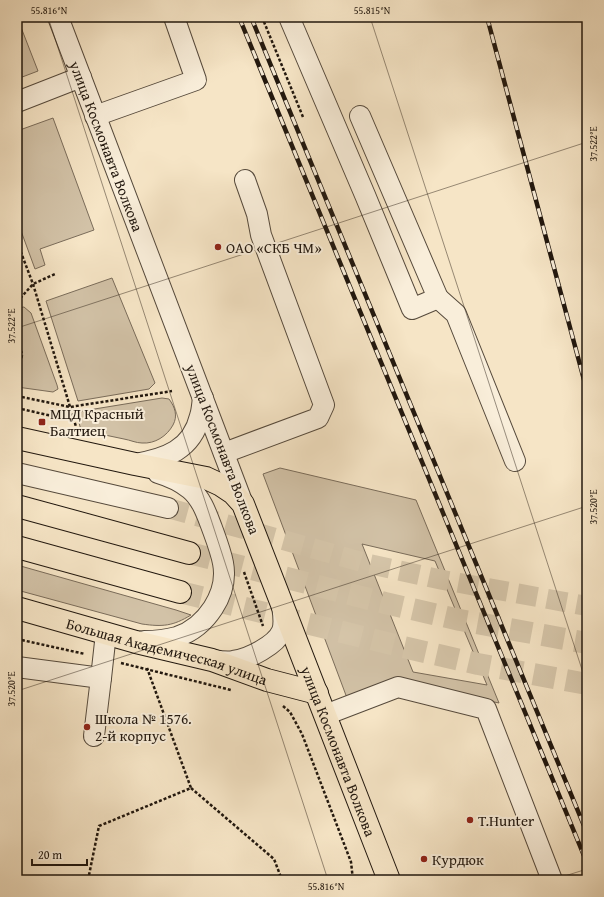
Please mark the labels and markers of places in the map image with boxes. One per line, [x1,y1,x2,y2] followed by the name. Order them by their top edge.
[226,237,322,258] place label: ОАО «СКБ ЧМ»
[213,242,223,252] marker: ОАО «СКБ ЧМ»
[50,403,144,441] place label: МЦД Красный Балтиец
[37,417,47,427] marker: МЦД Красный Балтиец
[95,708,192,746] place label: Школа № 1576. 2-й корпус
[82,722,92,732] marker: Школа № 1576. 2-й корпус
[478,810,534,831] place label: T.Hunter
[465,815,475,825] marker: T.Hunter
[432,849,484,870] place label: Курдюк
[419,854,429,864] marker: Курдюк

